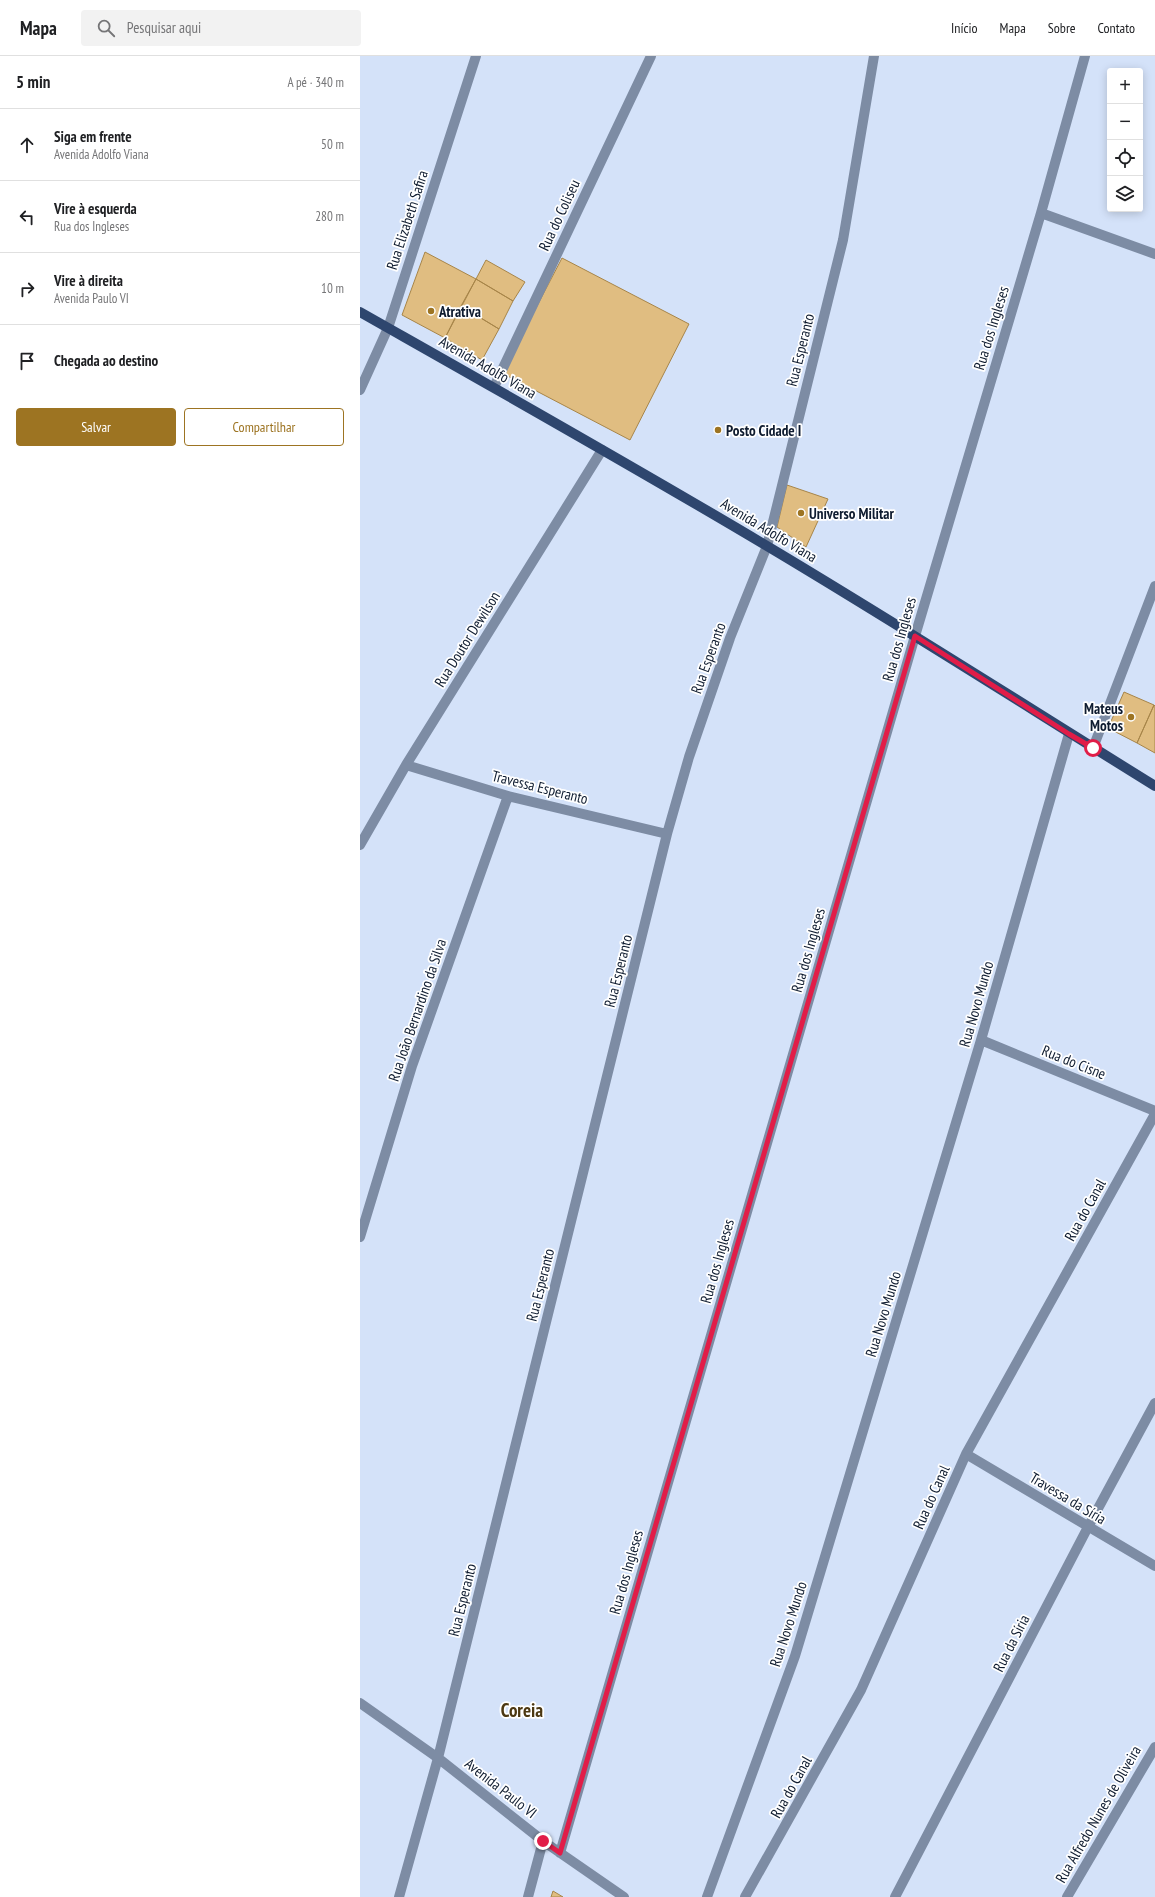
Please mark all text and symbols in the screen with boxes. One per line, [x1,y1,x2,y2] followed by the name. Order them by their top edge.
[81,10,361,46] search box
[20,16,57,40] text: Mapa
[95,17,117,39] icon: search
[127,18,201,37] text: Pesquisar aqui
[951,19,978,37] text: Início
[1000,19,1026,37] text: Mapa
[1048,19,1076,37] text: Sobre
[1098,19,1135,37] text: Contato
[1107,68,1143,212] map controls
[1107,68,1143,104] button: +
[16,71,50,93] text: 5 min
[287,74,344,91] text: A pé · 340 m
[1107,104,1143,140] button: −
[54,127,132,146] text: Siga em frente
[16,134,38,156] icon: ahead
[321,136,344,153] text: 50 m
[1107,140,1143,176] button: locate
[54,146,149,163] text: Avenida Adolfo Viana
[382,168,432,272] street label: Rua Elizabeth Safira
[534,176,584,254] street label: Rua do Coliseu
[1107,176,1143,212] button: layers
[54,199,137,218] text: Vire à esquerda
[16,206,38,228] icon: left
[315,208,344,225] text: 280 m
[54,218,129,235] text: Rua dos Ingleses
[54,271,123,290] text: Vire à direita
[16,278,38,300] icon: right
[321,280,344,297] text: 10 m
[969,284,1013,372] street label: Rua dos Ingleses
[54,290,129,307] text: Avenida Paulo VI
[438,302,481,321] place label: Atrativa
[426,306,436,316] marker: Atrativa
[782,312,818,388] street label: Rua Esperanto
[436,331,540,403] street label: Avenida Adolfo Viana
[16,350,38,372] icon: arrive
[54,351,158,370] text: Chegada ao destino
[16,408,176,446] button: Salvar
[184,408,344,446] button: Compartilhar
[726,421,801,440] place label: Posto Cidade I
[713,425,723,435] marker: Posto Cidade I
[717,494,821,566] street label: Avenida Adolfo Viana
[809,504,894,523] place label: Universo Militar
[796,508,806,518] marker: Universo Militar
[430,588,504,690] street label: Rua Doutor Dewilson
[878,595,920,683] street label: Rua dos Ingleses
[686,620,730,696] street label: Rua Esperanto
[1084,699,1123,735] place label: Mateus Motos
[1126,712,1136,722] marker: Mateus Motos
[1084,739,1102,757] route start
[490,766,590,808] street label: Travessa Esperanto
[787,906,829,994] street label: Rua dos Ingleses
[600,933,636,1009] street label: Rua Esperanto
[384,936,450,1084] street label: Rua João Bernardino da Silva
[955,959,997,1049] street label: Rua Novo Mundo
[1039,1041,1109,1083] street label: Rua do Cisne
[1060,1175,1110,1244] street label: Rua do Canal
[696,1217,738,1305] street label: Rua dos Ingleses
[522,1247,558,1323] street label: Rua Esperanto
[861,1269,905,1359] street label: Rua Novo Mundo
[909,1462,954,1532] street label: Rua do Canal
[1026,1468,1110,1528] street label: Travessa da Síria
[605,1528,647,1616] street label: Rua dos Ingleses
[444,1562,480,1638] street label: Rua Esperanto
[765,1579,811,1669] street label: Rua Novo Mundo
[989,1611,1033,1675] street label: Rua da Síria
[501,1698,543,1722] district label: Coreia
[1051,1742,1145,1886] street label: Rua Alfredo Nunes de Oliveira
[766,1752,816,1821] street label: Rua do Canal
[461,1754,541,1822] street label: Avenida Paulo VI
[534,1832,552,1850] route end

